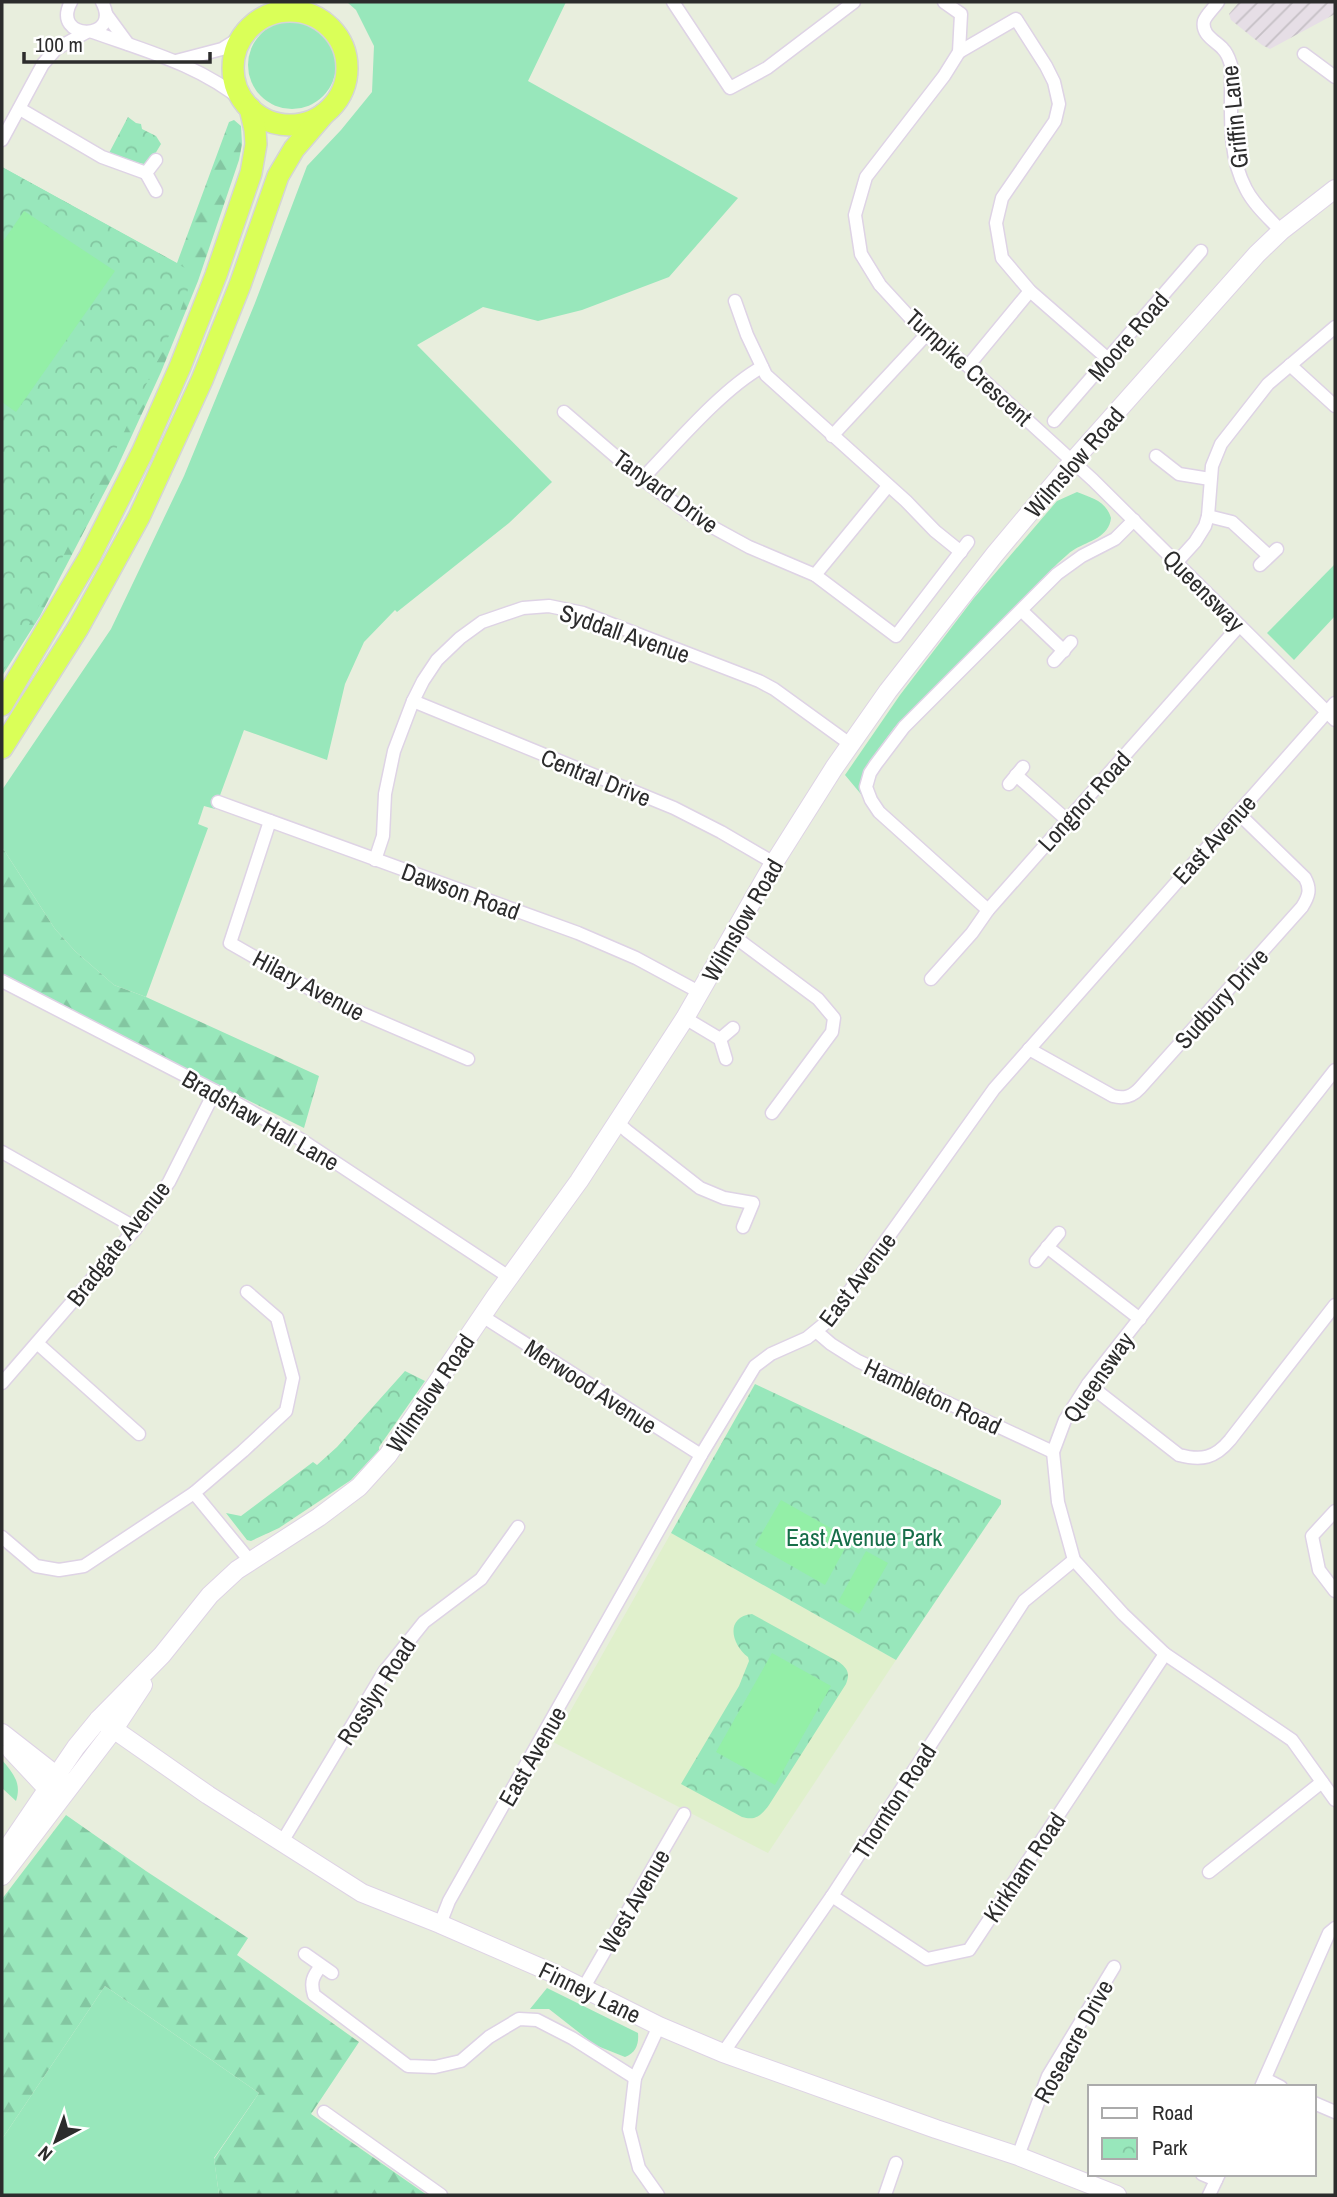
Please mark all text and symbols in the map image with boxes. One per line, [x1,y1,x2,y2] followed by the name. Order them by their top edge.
[24,21,210,65] scale bar
[35,30,83,59] text: 100 m
[1213,64,1255,170] street label: Griffin Lane
[1080,285,1176,387] street label: Moore Road
[899,302,1040,433] street label: Turnpike Crescent
[1017,400,1131,524] street label: Wilmslow Road
[607,442,725,540] street label: Tanyard Drive
[1156,542,1252,638] street label: Queensway
[556,596,694,670] street label: Syddall Avenue
[536,740,656,814] street label: Central Drive
[1030,744,1138,858] street label: Longnor Road
[1165,787,1263,891] street label: East Avenue
[694,853,790,987] street label: Wilmslow Road
[397,855,525,927] street label: Dawson Road
[1167,941,1275,1055] street label: Sudbury Drive
[248,942,370,1028] street label: Hilary Avenue
[177,1062,345,1178] street label: Bradshaw Hall Lane
[59,1174,177,1312] street label: Bradgate Avenue
[811,1225,903,1333] street label: East Avenue
[1055,1325,1141,1429] street label: Queensway
[379,1327,481,1459] street label: Wilmslow Road
[519,1331,663,1441] street label: Merwood Avenue
[859,1350,1007,1442] street label: Hambleton Road
[786,1521,942,1553] park label: East Avenue Park
[329,1631,423,1751] street label: Rosslyn Road
[491,1700,573,1812] street label: East Avenue
[845,1737,943,1865] street label: Thornton Road
[976,1806,1072,1928] street label: Kirkham Road
[591,1843,677,1959] street label: West Avenue
[534,1954,646,2030] street label: Finney Lane
[1026,1973,1120,2109] street label: Roseacre Drive
[1088,2085,1316,2176] legend
[1152,2098,1193,2127] text: Road
[21,2106,91,2176] north arrow
[1152,2133,1188,2162] text: Park
[32,2140,58,2167] text: N

